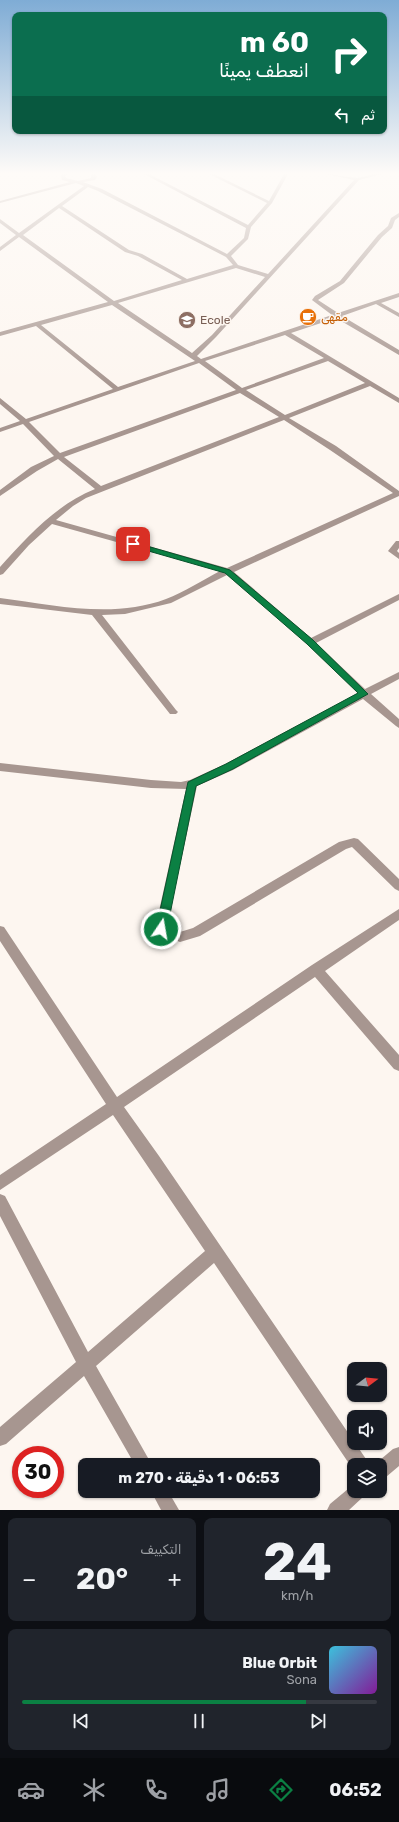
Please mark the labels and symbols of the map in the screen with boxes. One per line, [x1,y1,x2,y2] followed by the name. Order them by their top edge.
[298,307,318,327] cafe icon: مقهى
[177,310,197,330] school or university icon: Ecole
[321,310,348,325] place label: مقهى
[200,313,231,327] place label: Ecole
[116,527,150,561] pin
[140,908,182,950] position arrow
[347,1362,387,1402] north arrow
[12,1446,64,1498] speed limit sign: 30

